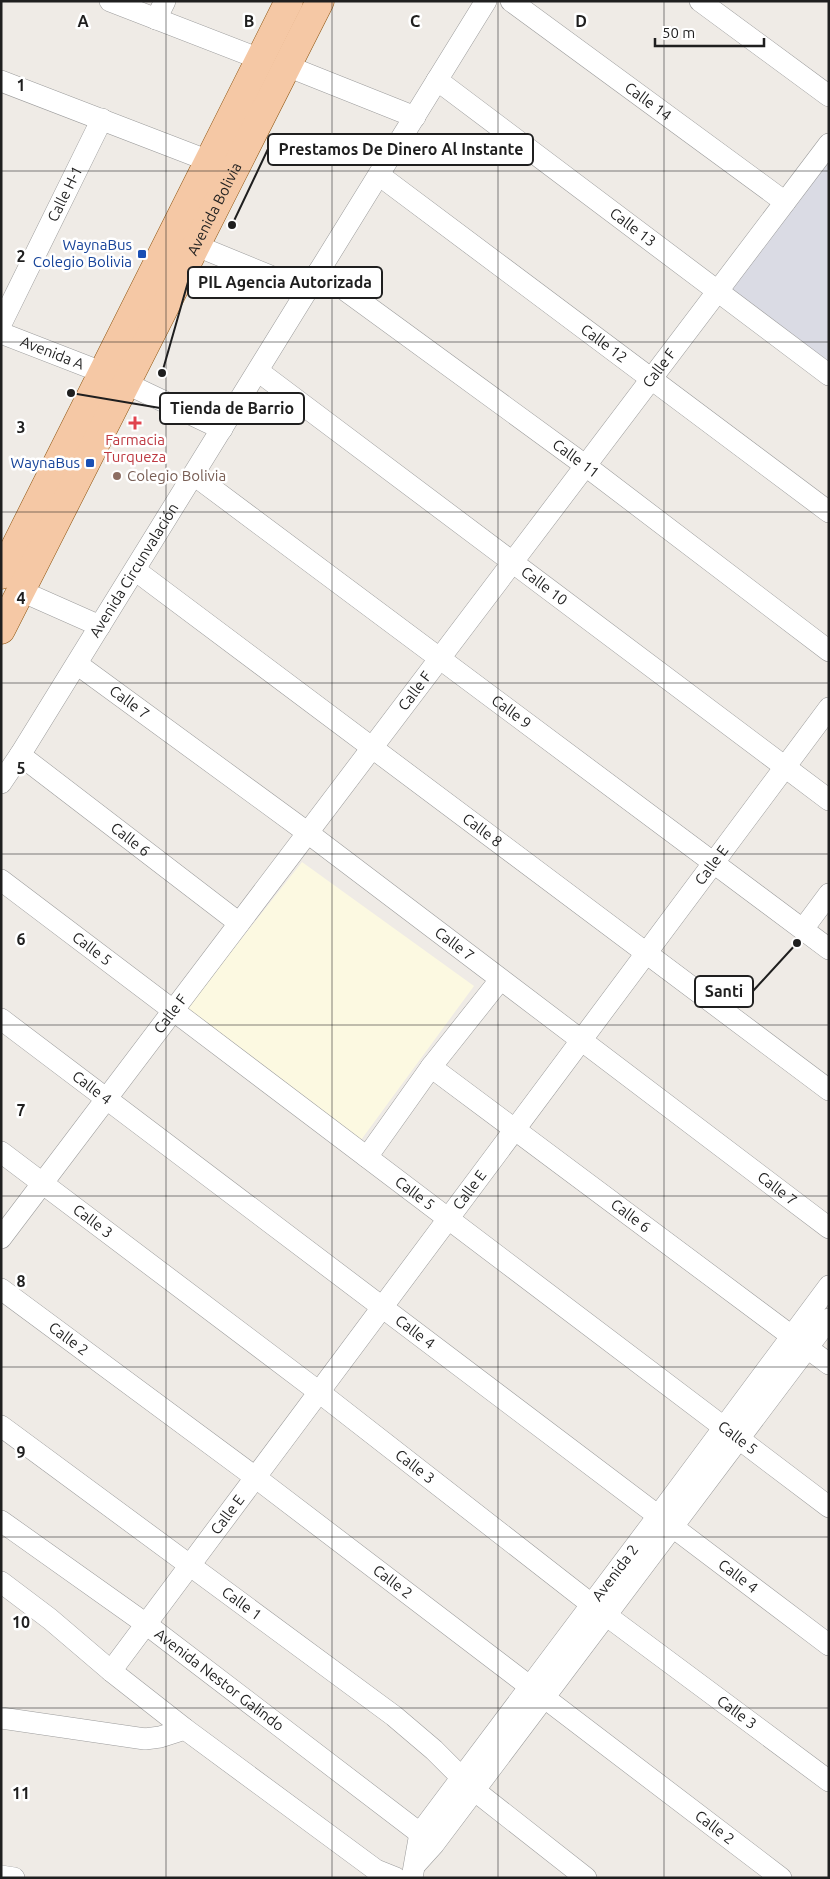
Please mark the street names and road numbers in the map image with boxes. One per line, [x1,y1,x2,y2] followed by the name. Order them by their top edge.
[622,78,675,124] street label: Calle 14
[183,160,245,258] street label: Avenida Bolivia
[44,163,85,224] street label: Calle H-1
[607,204,660,250] street label: Calle 13
[578,320,631,366] street label: Calle 12
[18,332,87,373] street label: Avenida A
[639,345,679,391] street label: Calle F
[549,436,603,481] street label: Calle 11
[86,500,182,640] street label: Avenida Circunvalación
[518,563,571,608] street label: Calle 10
[394,668,435,714] street label: Calle F
[107,682,153,722] street label: Calle 7
[489,691,535,732] street label: Calle 9
[460,810,506,850] street label: Calle 8
[108,819,154,860] street label: Calle 6
[691,842,732,888] street label: Calle E
[432,923,478,964] street label: Calle 7
[69,928,115,969] street label: Calle 5
[150,991,190,1036] street label: Calle F
[69,1067,115,1108] street label: Calle 4
[449,1167,489,1213] street label: Calle E
[754,1168,801,1209] street label: Calle 7
[392,1173,438,1213] street label: Calle 5
[608,1195,654,1236] street label: Calle 6
[70,1201,116,1241] street label: Calle 3
[392,1311,438,1352] street label: Calle 4
[46,1318,92,1359] street label: Calle 2
[715,1417,761,1458] street label: Calle 5
[392,1446,438,1487] street label: Calle 3
[207,1491,247,1537] street label: Calle E
[588,1541,641,1604] street label: Avenida 2
[715,1555,761,1596] street label: Calle 4
[370,1561,416,1602] street label: Calle 2
[219,1583,265,1623] street label: Calle 1
[152,1625,287,1734] street label: Avenida Nestor Galindo
[714,1692,760,1732] street label: Calle 3
[692,1807,738,1847] street label: Calle 2

